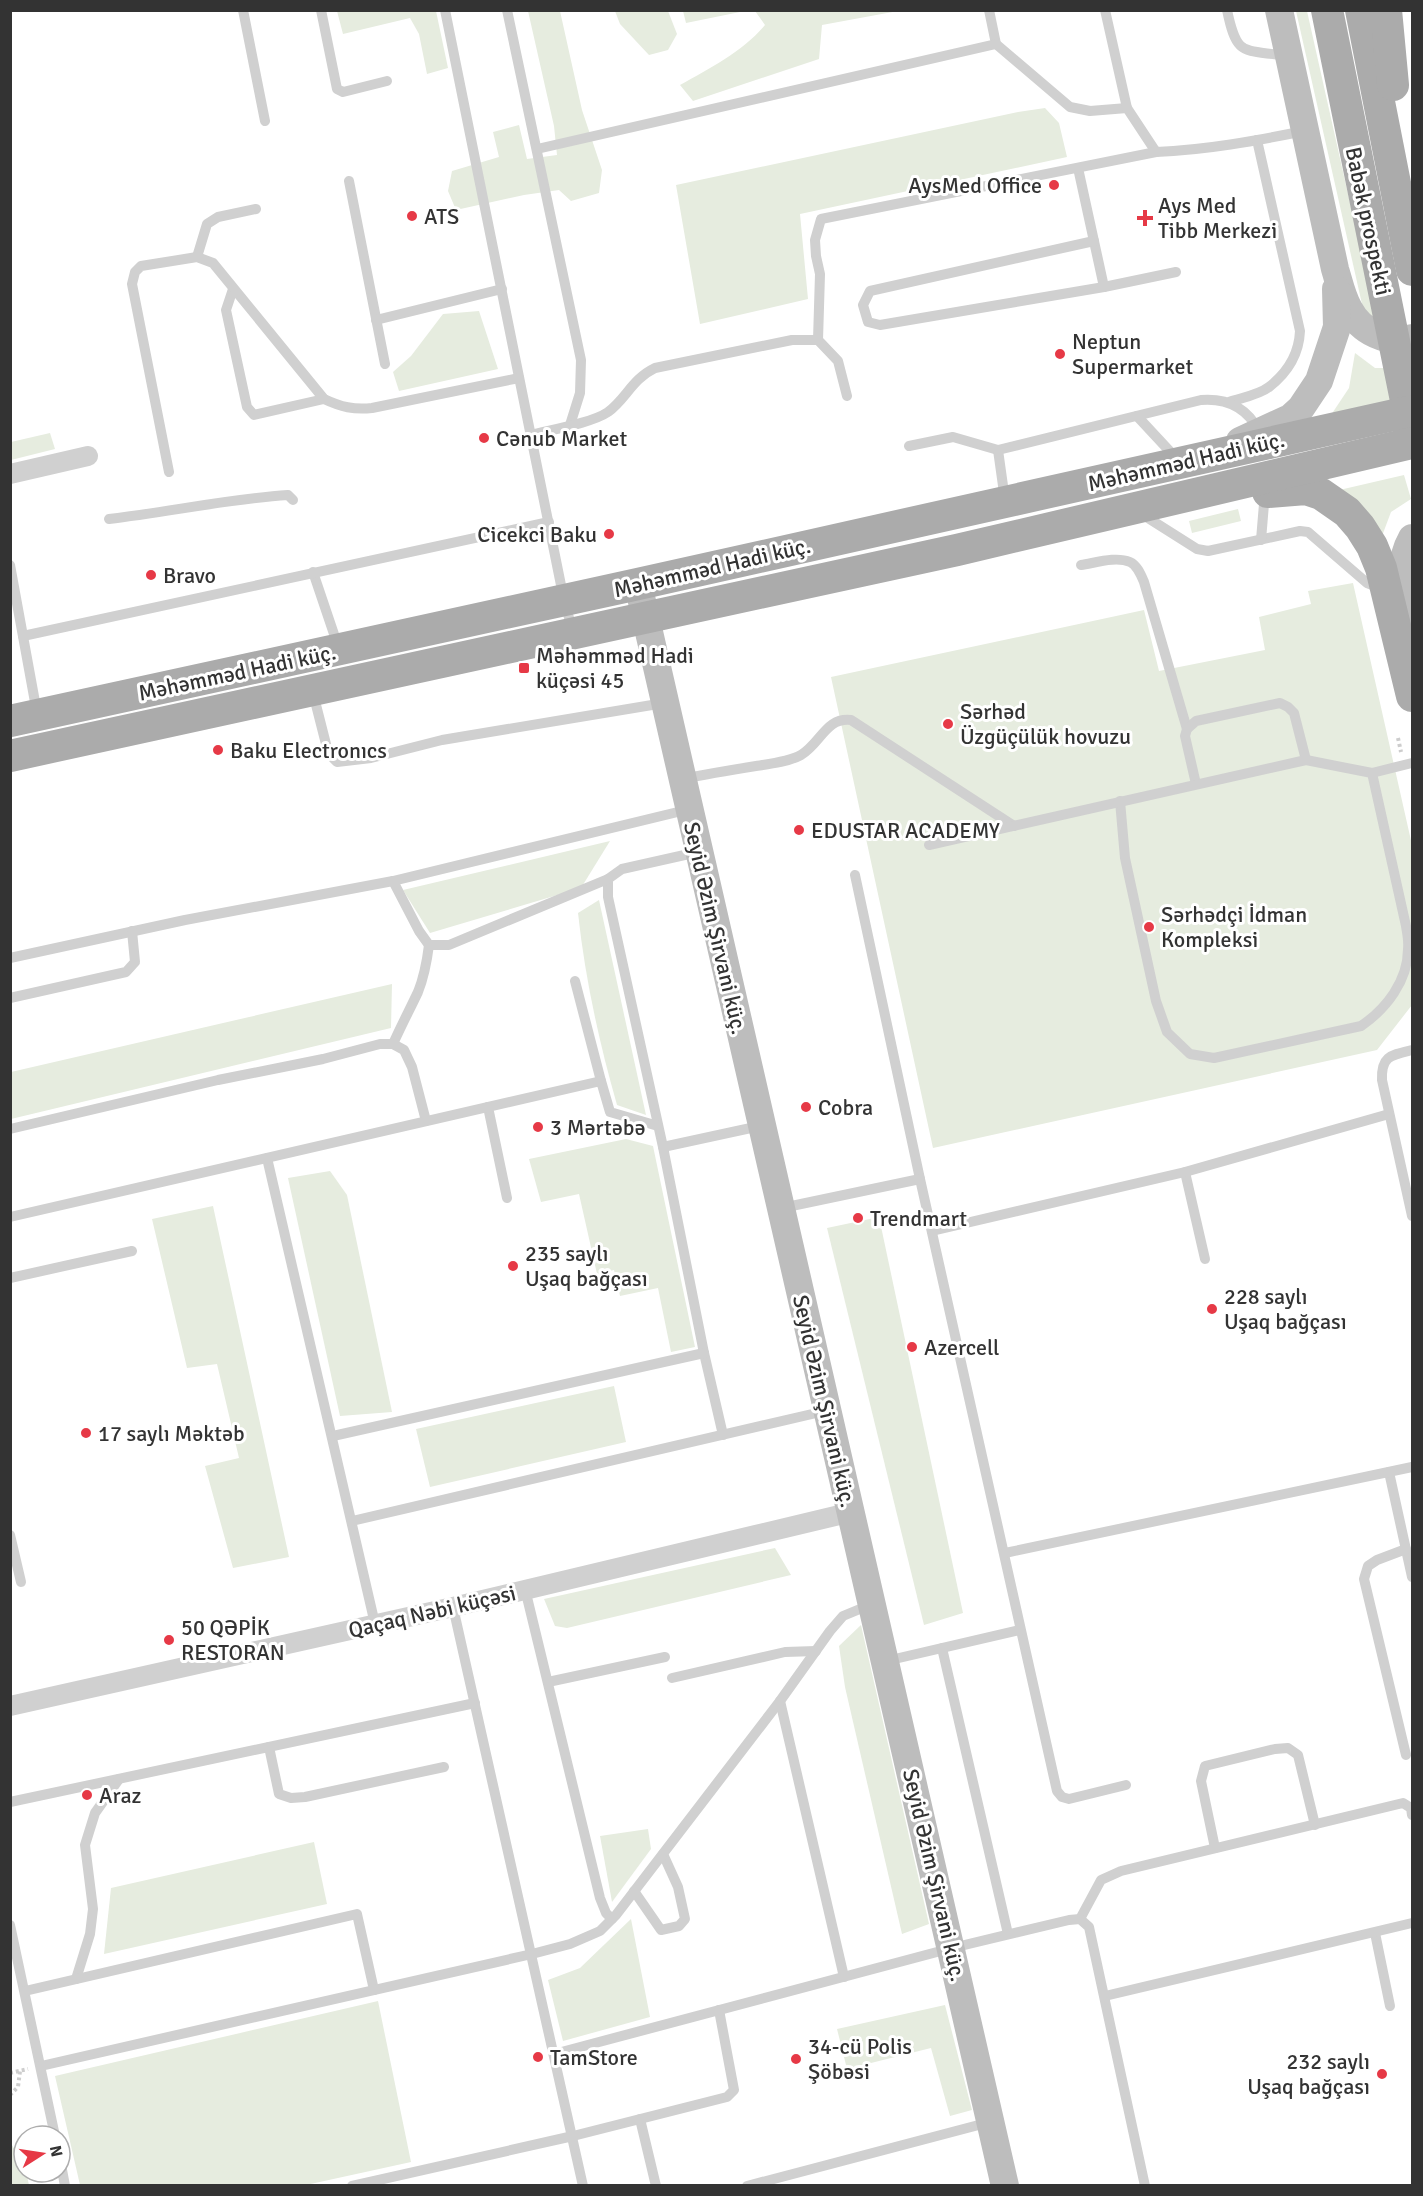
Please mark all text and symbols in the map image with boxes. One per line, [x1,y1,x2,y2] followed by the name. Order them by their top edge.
[1340,144,1397,298] street label: Babək prospekti
[908,172,1042,199] place label: AysMed Office
[1047,178,1061,192] marker: AysMed Office
[1158,192,1277,244] place label: Ays Med Tibb Merkezi
[424,203,459,230] place label: ATS
[405,209,419,223] marker: ATS
[1136,209,1154,227] marker: Ays Med Tibb Merkezi
[1072,328,1193,380] place label: Neptun Supermarket
[1053,347,1067,361] marker: Neptun Supermarket
[496,425,627,452] place label: Cənub Market
[1085,426,1287,497] street label: Məhəmməd Hadi küç.
[477,431,491,445] marker: Cənub Market
[477,521,597,548] place label: Cicekci Baku
[602,527,616,541] marker: Cicekci Baku
[611,532,813,603] street label: Məhəmməd Hadi küç.
[163,562,216,589] place label: Bravo
[144,568,158,582] marker: Bravo
[136,638,338,707] street label: Məhəmməd Hadi küç.
[536,642,694,694] place label: Məhəmməd Hadi küçəsi 45
[517,661,531,675] marker: Məhəmməd Hadi küçəsi 45
[960,698,1131,750] place label: Sərhəd Üzgüçülük hovuzu
[941,717,955,731] marker: Sərhəd Üzgüçülük hovuzu
[230,737,387,764] place label: Baku Electronıcs
[211,743,225,757] marker: Baku Electronıcs
[811,817,1000,844] place label: EDUSTAR ACADEMY
[678,819,753,1037] street label: Seyid Əzim Şirvani küç.
[792,823,806,837] marker: EDUSTAR ACADEMY
[1161,901,1307,953] place label: Sərhədçi İdman Kompleksi
[1142,920,1156,934] marker: Sərhədçi İdman Kompleksi
[818,1094,873,1121] place label: Cobra
[799,1100,813,1114] marker: Cobra
[550,1114,645,1141] place label: 3 Mərtəbə
[531,1120,545,1134] marker: 3 Mərtəbə
[870,1205,967,1232] place label: Trendmart
[851,1211,865,1225] marker: Trendmart
[525,1240,648,1292] place label: 235 saylı Uşaq bağçası
[506,1259,520,1273] marker: 235 saylı Uşaq bağçası
[1224,1283,1347,1335] place label: 228 saylı Uşaq bağçası
[787,1292,862,1510] street label: Seyid Əzim Şirvani küç.
[1205,1302,1219,1316] marker: 228 saylı Uşaq bağçası
[924,1334,1000,1361] place label: Azercell
[905,1340,919,1354] marker: Azercell
[98,1420,245,1447] place label: 17 saylı Məktəb
[79,1426,93,1440] marker: 17 saylı Məktəb
[346,1579,518,1644] street label: Qaçaq Nəbi küçəsi
[181,1614,285,1666] place label: 50 QƏPİK RESTORAN
[162,1633,176,1647] marker: 50 QƏPİK RESTORAN
[897,1766,972,1984] street label: Seyid Əzim Şirvani küç.
[99,1782,142,1809] place label: Araz
[80,1788,94,1802] marker: Araz
[808,2033,912,2085] place label: 34-cü Polis Şöbəsi
[550,2044,638,2071] place label: TamStore
[1247,2048,1370,2100] place label: 232 saylı Uşaq bağçası
[531,2050,545,2064] marker: TamStore
[789,2052,803,2066] marker: 34-cü Polis Şöbəsi
[1375,2067,1389,2081] marker: 232 saylı Uşaq bağçası
[12,2124,72,2184] north arrow
[45,2144,67,2159] text: N

